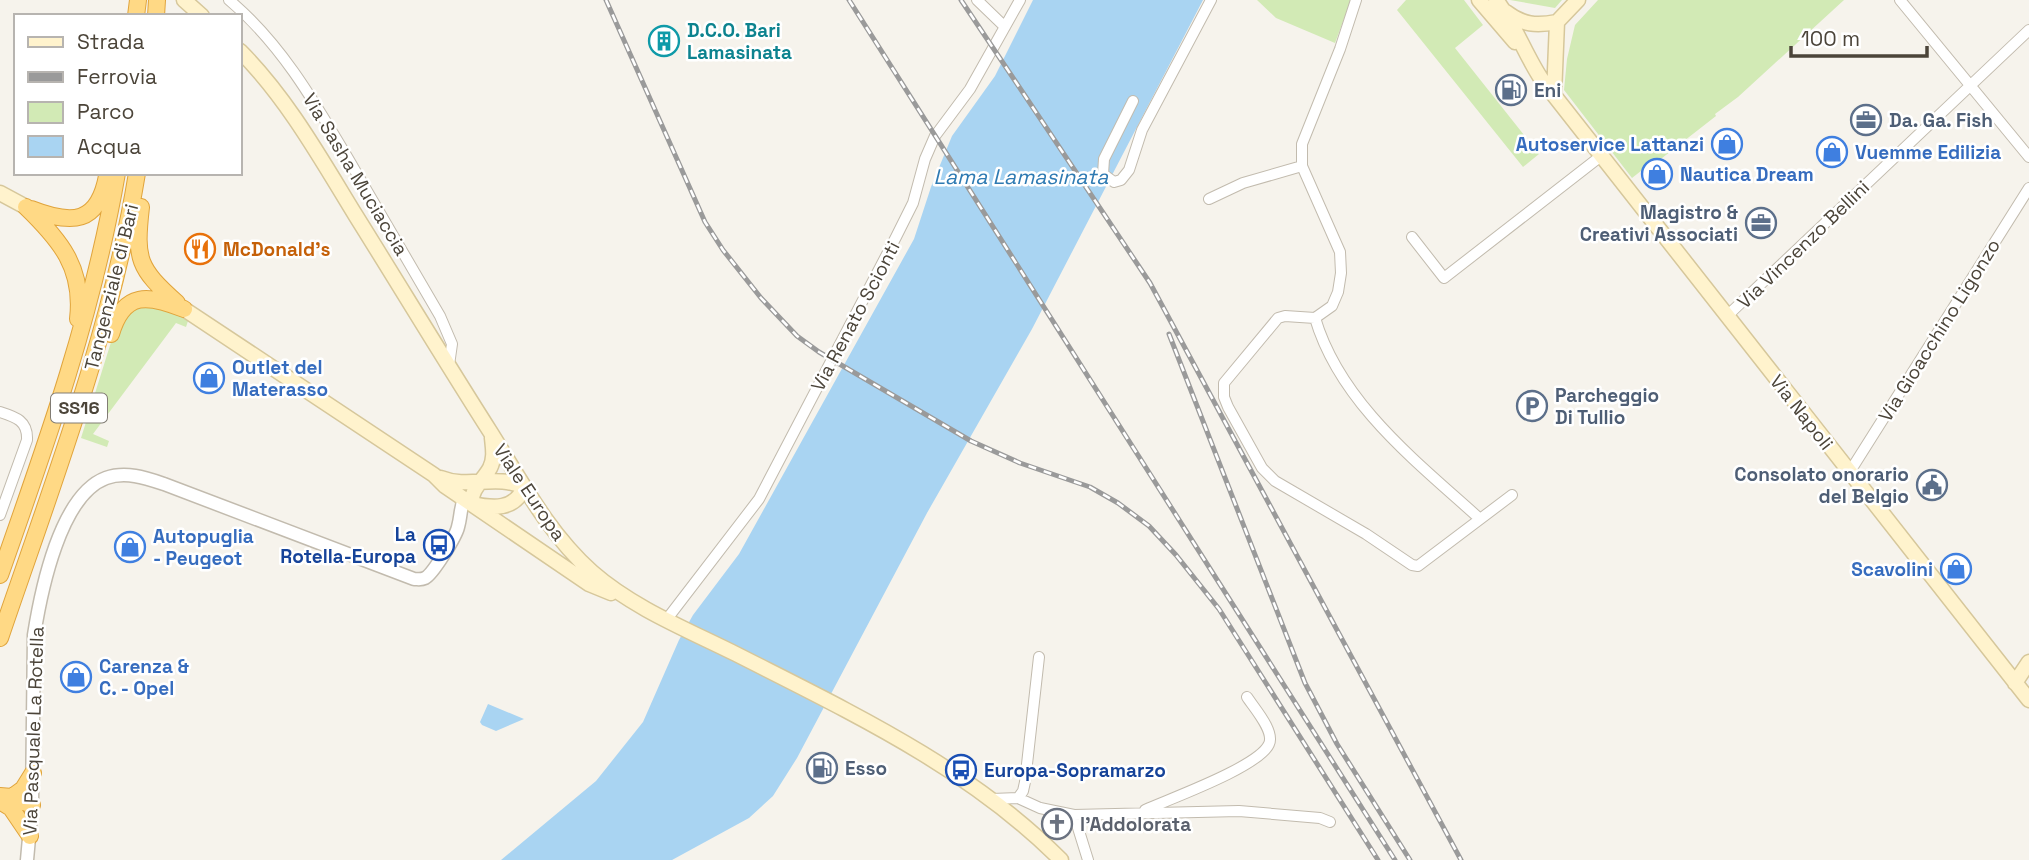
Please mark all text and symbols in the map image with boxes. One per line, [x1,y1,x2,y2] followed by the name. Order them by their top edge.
[14,14,242,175] legend
[1791,14,1927,58] scale bar
[687,18,792,65] place label: D.C.O. Bari Lamasinata
[647,24,681,58] building icon: D.C.O. Bari Lamasinata
[1801,25,1860,52] text: 100 m
[77,28,144,55] text: Strada
[77,63,157,90] text: Ferrovia
[1494,73,1528,107] fuel station icon: Eni
[1534,78,1561,103] place label: Eni
[297,88,414,260] street label: Via Sasha Muciaccia
[77,98,135,125] text: Parco
[1849,103,1883,137] office icon: Da. Ga. Fish
[1889,108,1993,133] place label: Da. Ga. Fish
[1710,127,1744,161] shop icon: Autoservice Lattanzi
[1516,132,1704,157] place label: Autoservice Lattanzi
[77,133,141,160] text: Acqua
[1815,135,1849,169] shop icon: Vuemme Edilizia
[1855,140,2001,165] place label: Vuemme Edilizia
[1640,157,1674,191] shop icon: Nautica Dream
[1680,162,1814,187] place label: Nautica Dream
[934,163,1109,190] water label: Lama Lamasinata
[1732,175,1875,314] street label: Via Vincenzo Bellini
[1580,200,1738,247] place label: Magistro & Creativi Associati
[79,201,144,373] street label: Tangenziale di Bari
[1744,206,1778,240] office icon: Magistro & Creativi Associati
[183,232,217,266] restaurant icon: McDonald's
[1873,234,2006,426] street label: Via Gioacchino Ligonzo
[223,237,330,262] place label: McDonald's
[805,237,906,396] street label: Via Renato Scionti
[232,355,328,402] place label: Outlet del Materasso
[192,361,226,395] shop icon: Outlet del Materasso
[1764,370,1839,455] street label: Via Napoli
[1555,383,1659,430] place label: Parcheggio Di Tullio
[1515,389,1549,423] parking icon: Parcheggio Di Tullio
[51,394,107,422] road number: SS16
[488,439,571,546] street label: Viale Europa
[1734,462,1909,509] place label: Consolato onorario del Belgio
[1915,468,1949,502] public building icon: Consolato onorario del Belgio
[280,522,416,569] place label: La Rotella-Europa
[153,524,254,571] place label: Autopuglia - Peugeot
[422,528,456,562] bus stop icon: La Rotella-Europa
[113,530,147,564] shop icon: Autopuglia - Peugeot
[1939,552,1973,586] shop icon: Scavolini
[1851,557,1933,582] place label: Scavolini
[17,626,50,836] street label: Via Pasquale La Rotella
[99,654,189,701] place label: Carenza & C. - Opel
[59,660,93,694] shop icon: Carenza & C. - Opel
[805,751,839,785] fuel station icon: Esso
[944,753,978,787] bus stop icon: Europa-Sopramarzo
[845,756,887,781] place label: Esso
[984,758,1166,783] place label: Europa-Sopramarzo
[1040,807,1074,841] church icon: l'Addolorata
[1080,812,1191,837] place label: l'Addolorata

